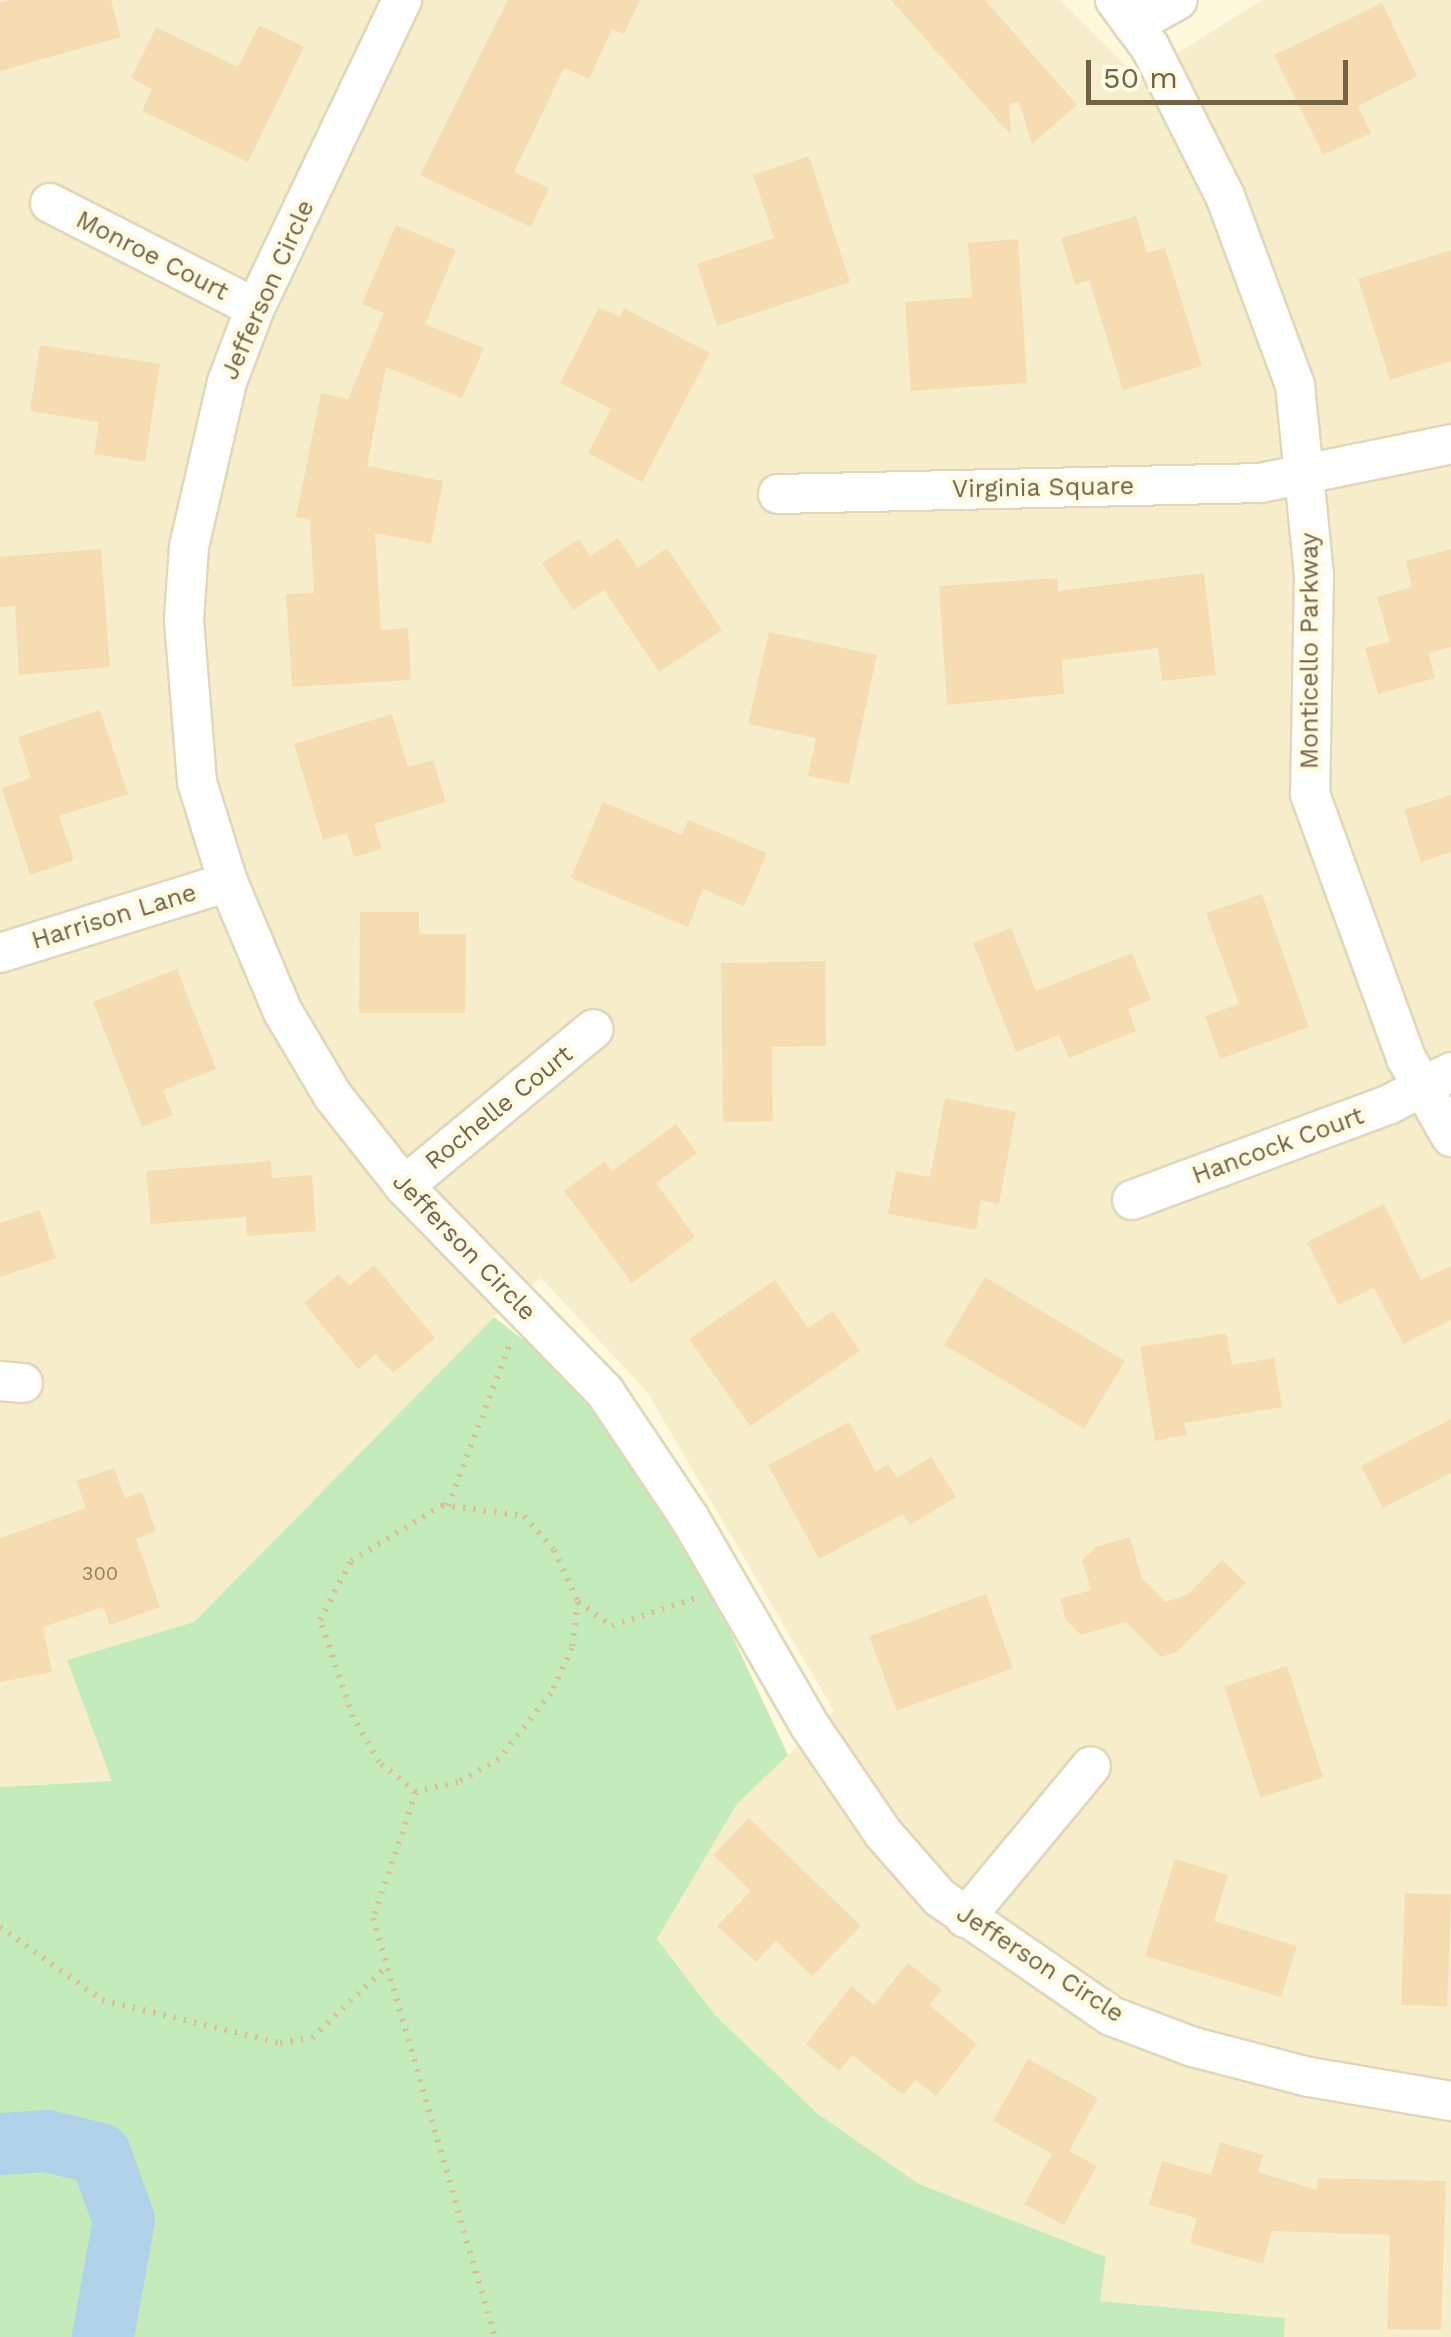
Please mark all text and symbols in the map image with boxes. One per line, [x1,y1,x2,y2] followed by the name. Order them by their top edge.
[1091,40,1354,102] scale bar
[1103,60,1178,95] text: 50 m
[215,196,321,384] street label: Jefferson Circle
[71,205,233,307] street label: Monroe Court
[951,471,1135,505] street label: Virginia Square
[1295,533,1325,769] street label: Monticello Parkway
[28,878,200,956] street label: Harrison Lane
[419,1039,579,1177] street label: Rochelle Court
[1188,1101,1368,1191] street label: Hancock Court
[386,1167,542,1327] street label: Jefferson Circle
[82,1561,118,1585] house number: 300
[951,1899,1129,2029] street label: Jefferson Circle

